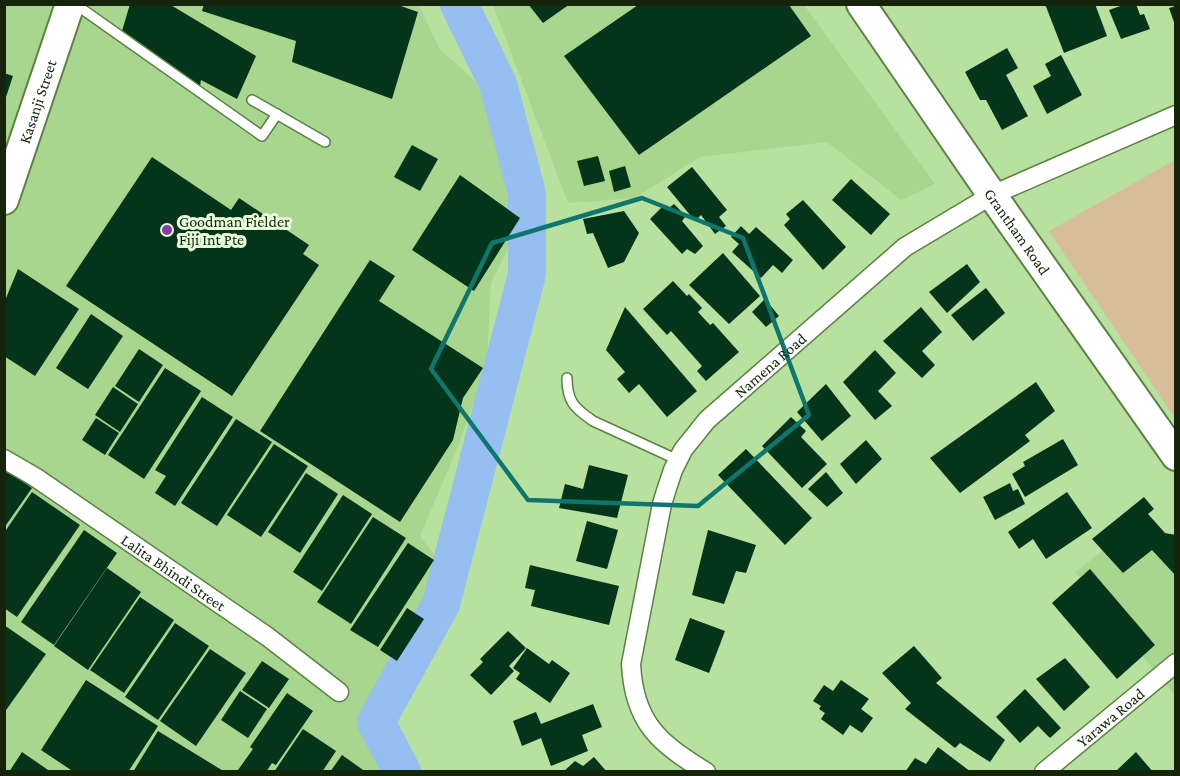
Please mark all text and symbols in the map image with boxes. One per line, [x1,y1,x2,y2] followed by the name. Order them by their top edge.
[15,57,59,146] street label: Kasanji Street
[982,185,1054,278] street label: Grantham Road
[179,213,290,249] place label: Goodman Fielder Fiji Int Pte
[160,223,174,237] marker: Goodman Fielder Fiji Int Pte
[731,329,810,401] street label: Namena Road
[118,530,230,614] street label: Lalita Bhindi Street
[1073,684,1148,750] street label: Yarawa Road

